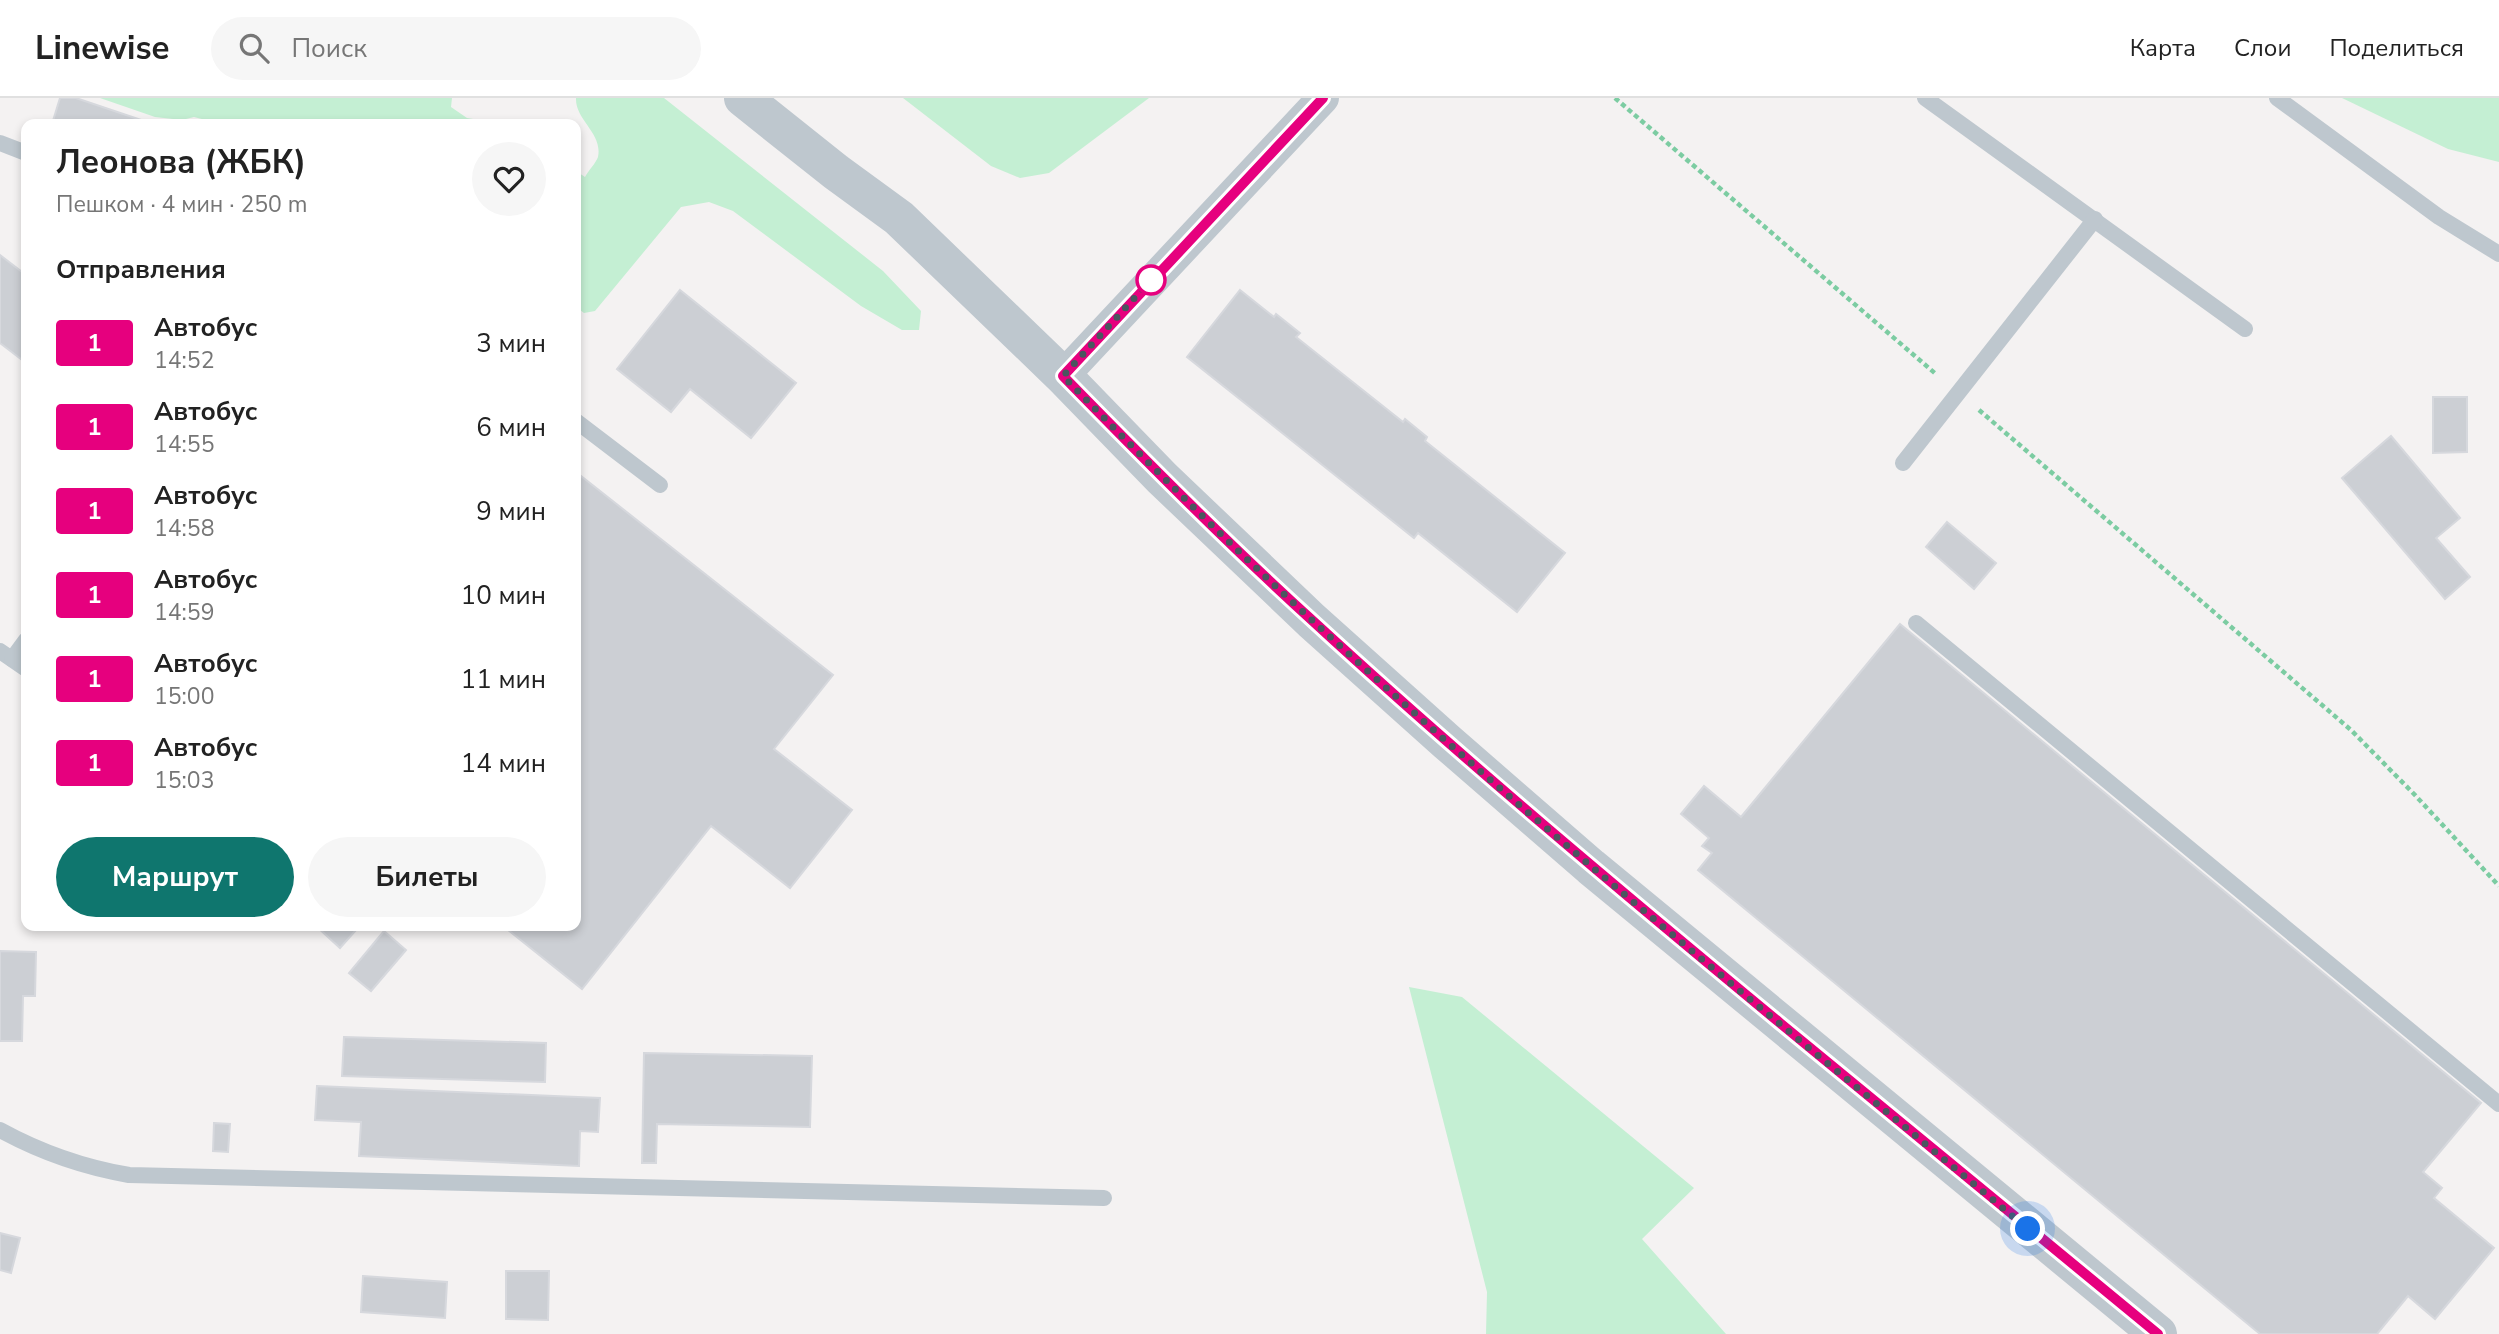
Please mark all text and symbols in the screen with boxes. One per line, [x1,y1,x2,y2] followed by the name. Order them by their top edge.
[211,17,701,80] search box
[35,26,169,71] text: Linewise
[235,29,273,67] icon: search
[291,31,367,66] text: Поиск
[2130,32,2196,64] text: Карта
[2234,32,2291,64] text: Слои
[2329,32,2464,64] text: Поделиться
[56,140,306,185] text: Леонова (ЖБК)
[472,142,546,216] button: heart
[56,189,307,220] text: Пешком · 4 мин · 250 m
[56,252,226,287] text: Отправления
[1136,265,1166,295] unlabelled marker
[154,310,257,345] text: Автобус
[476,326,546,361] text: 3 мин
[87,327,102,359] text: 1
[154,345,214,376] text: 14:52
[154,394,257,429] text: Автобус
[476,410,546,445] text: 6 мин
[87,411,102,443] text: 1
[154,429,214,460] text: 14:55
[154,478,257,513] text: Автобус
[476,494,546,529] text: 9 мин
[87,495,102,527] text: 1
[154,513,214,544] text: 14:58
[154,562,257,597] text: Автобус
[461,578,546,613] text: 10 мин
[87,579,102,611] text: 1
[154,597,214,628] text: 14:59
[154,646,257,681] text: Автобус
[461,662,546,697] text: 11 мин
[87,663,102,695] text: 1
[154,681,214,712] text: 15:00
[154,730,257,765] text: Автобус
[461,746,546,781] text: 14 мин
[87,747,102,779] text: 1
[154,765,214,796] text: 15:03
[56,837,294,917] button: Маршрут
[308,837,546,917] button: Билеты
[2010,1211,2045,1246] your location

